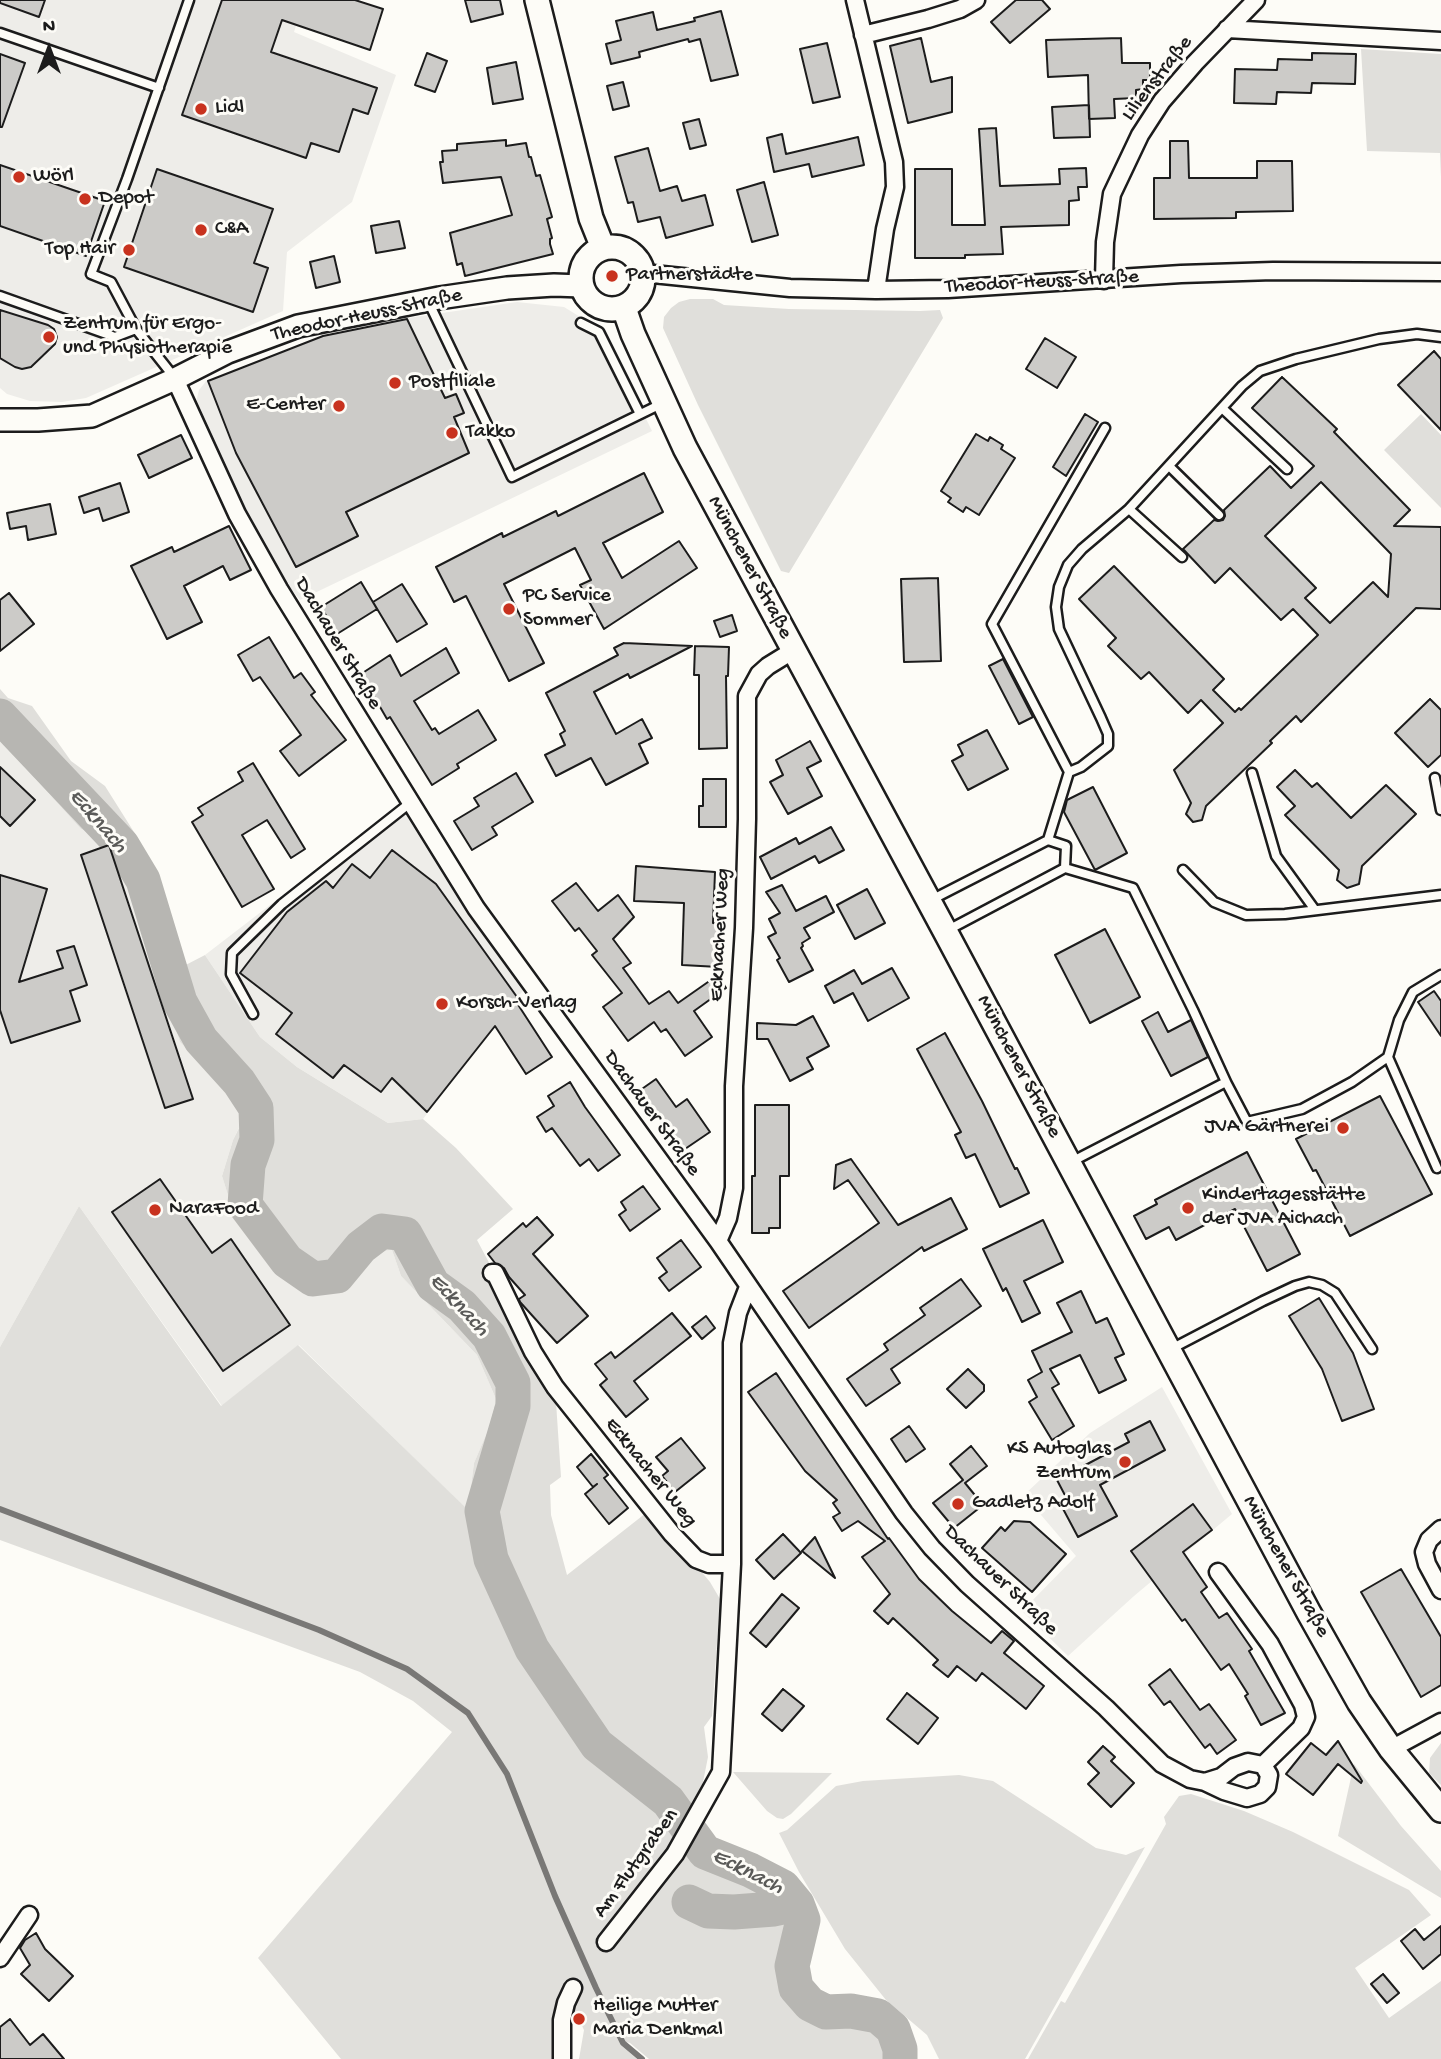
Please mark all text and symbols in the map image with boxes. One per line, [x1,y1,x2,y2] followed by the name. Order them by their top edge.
[14,14,84,84] north arrow
[43,16,55,39] text: N
[1117,31,1199,127] street label: Lilienstraße
[215,96,244,122] place label: Lidl
[193,101,209,117] marker: Lidl
[33,164,74,190] place label: Wörl
[11,169,27,185] marker: Wörl
[99,186,153,212] place label: Depot
[77,191,93,207] marker: Depot
[215,217,248,243] place label: C&A
[193,222,209,238] marker: C&A
[45,237,115,263] place label: Top Hair
[121,242,137,258] marker: Top Hair
[626,263,753,289] place label: Partnerstädte
[944,265,1140,301] street label: Theodor-Heuss-Straße
[604,268,620,284] marker: Partnerstädte
[269,284,465,348] street label: Theodor-Heuss-Straße
[63,312,232,362] place label: Zentrum für Ergo- und Physiotherapie
[41,329,57,345] marker: Zentrum für Ergo- und Physiotherapie
[409,370,495,396] place label: Postfiliale
[387,375,403,391] marker: Postfiliale
[246,393,325,419] place label: E-Center
[331,398,347,414] marker: E-Center
[466,420,515,446] place label: Takko
[444,425,460,441] marker: Takko
[701,492,797,644] street label: Münchener Straße
[288,573,386,715] street label: Dachauer Straße
[523,584,611,634] place label: PC Service Sommer
[501,601,517,617] marker: PC Service Sommer
[62,784,132,860] water label: Ecknach
[705,868,737,1002] street label: Ecknacher Weg
[456,991,577,1017] place label: Korsch-Verlag
[970,991,1066,1143] street label: Münchener Straße
[434,996,450,1012] marker: Korsch-Verlag
[597,1046,705,1182] street label: Dachauer Straße
[1204,1115,1329,1141] place label: JVA Gärtnerei
[1335,1120,1351,1136] marker: JVA Gärtnerei
[1202,1183,1365,1233] place label: Kindertagesstätte der JVA Aichach
[169,1197,258,1223] place label: NaraFood
[1180,1200,1196,1216] marker: Kindertagesstätte der JVA Aichach
[147,1202,163,1218] marker: NaraFood
[422,1269,494,1343] water label: Ecknach
[598,1413,702,1533] street label: Ecknacher Weg
[1007,1437,1111,1487] place label: KS Autoglas Zentrum
[1117,1454,1133,1470] marker: KS Autoglas Zentrum
[972,1491,1094,1517] place label: Gadletz Adolf
[1236,1492,1334,1642] street label: Münchener Straße
[950,1496,966,1512] marker: Gadletz Adolf
[937,1520,1063,1642] street label: Dachauer Straße
[589,1804,685,1924] street label: Am Flutgraben
[707,1843,787,1903] water label: Ecknach
[593,1994,723,2044] place label: Heilige Mutter Maria Denkmal
[571,2011,587,2027] marker: Heilige Mutter Maria Denkmal

